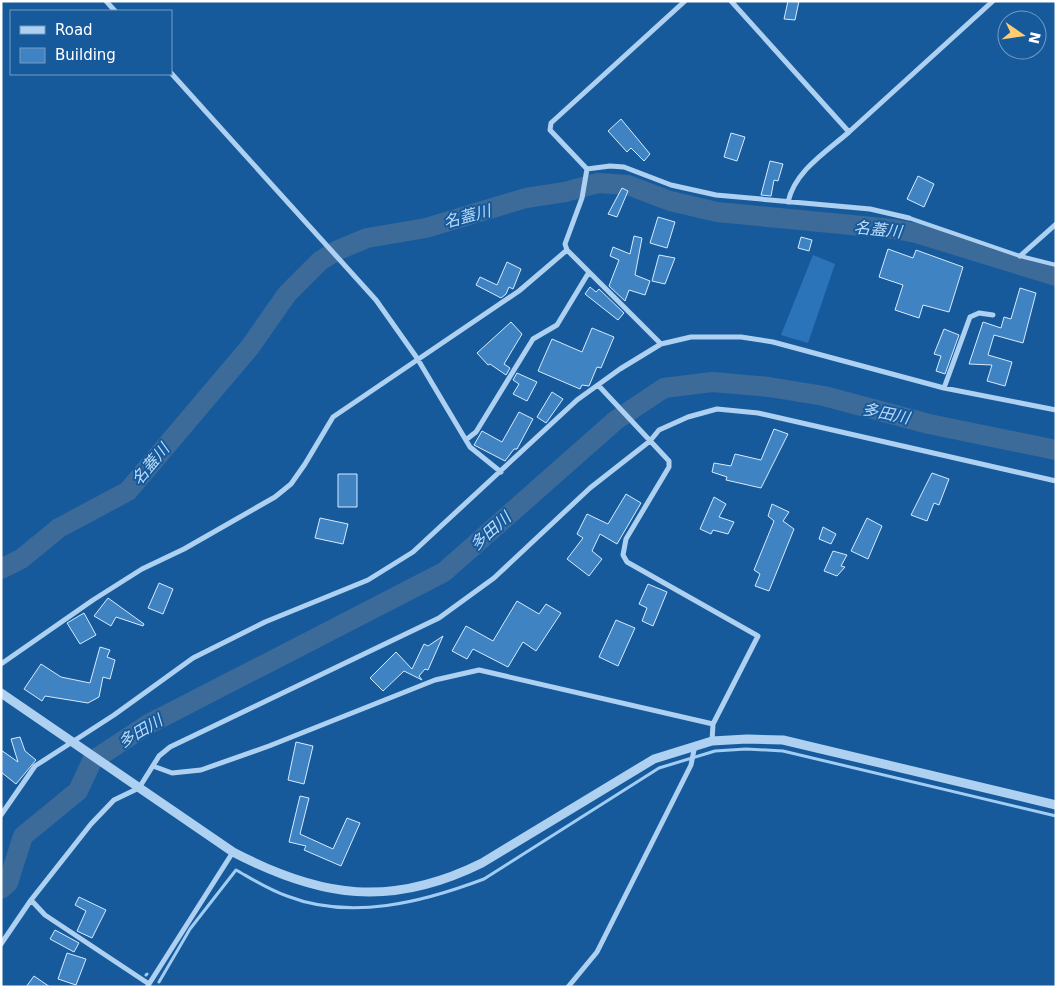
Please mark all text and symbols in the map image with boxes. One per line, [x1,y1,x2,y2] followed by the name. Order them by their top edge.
[10,10,172,75] legend
[997,10,1047,60] north arrow
[55,21,93,39] text: Road
[1026,30,1044,45] text: N
[55,46,116,64] text: Building
[441,201,495,232] water label: 名蓋川
[853,218,905,242] water label: 名蓋川
[860,399,913,428] water label: 多田川
[128,438,174,489] water label: 名蓋川
[466,507,516,554] water label: 多田川
[115,710,167,752] water label: 多田川

